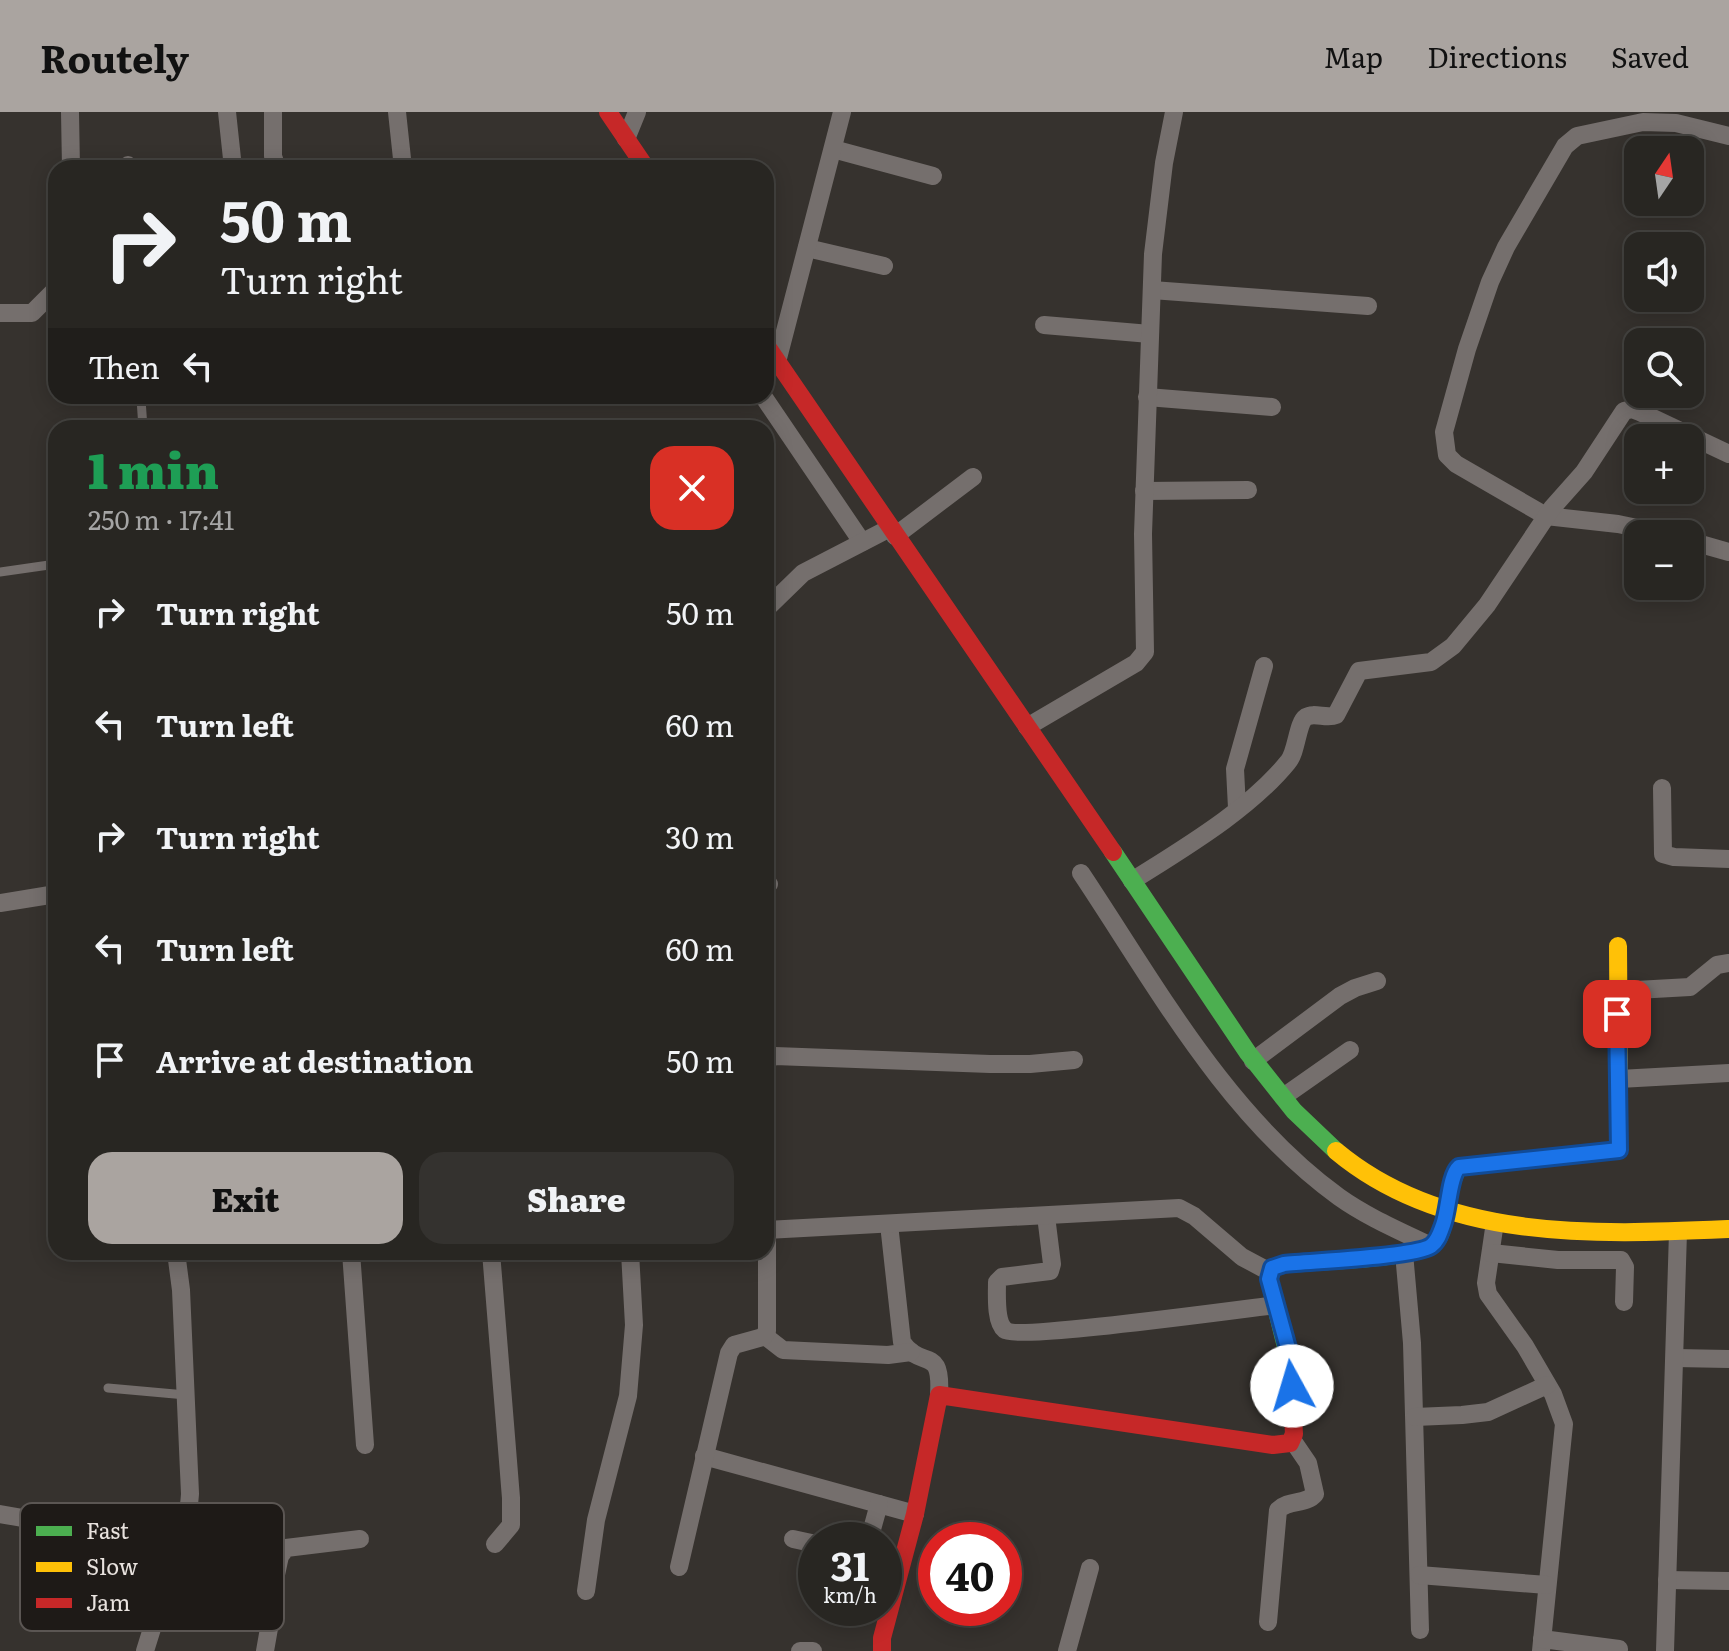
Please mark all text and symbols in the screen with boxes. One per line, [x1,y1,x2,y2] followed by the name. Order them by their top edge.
[40,28,189,85] text: Routely
[1324,35,1383,77] text: Map
[1427,35,1567,77] text: Directions
[1611,35,1689,77] text: Saved
[1624,136,1704,216] north arrow
[1624,136,1704,600] map controls
[220,176,352,259] text: 50 m
[88,192,192,296] icon: right
[1624,232,1704,312] button: sound
[220,252,403,305] text: Turn right
[1624,328,1704,408] button: search
[88,344,160,388] text: Then
[176,344,220,388] icon: left
[1624,424,1704,504] button: +
[88,433,219,504] text: 1 min
[650,446,734,530] button: close
[88,499,234,538] text: 250 m · 17:41
[1624,520,1704,600] button: −
[88,590,132,634] icon: right
[156,590,320,634] text: Turn right
[666,590,734,634] text: 50 m
[88,702,132,746] icon: left
[156,702,294,746] text: Turn left
[665,702,734,746] text: 60 m
[88,814,132,858] icon: right
[156,814,320,858] text: Turn right
[665,814,734,858] text: 30 m
[88,926,132,970] icon: left
[156,926,294,970] text: Turn left
[665,926,734,970] text: 60 m
[1583,980,1651,1048] pin
[1595,992,1639,1036] icon: arrive
[88,1038,132,1082] icon: arrive
[156,1038,473,1082] text: Arrive at destination
[666,1038,734,1082] text: 50 m
[88,1152,403,1244] button: Exit
[419,1152,734,1244] button: Share
[1250,1344,1334,1428] position arrow
[20,1503,284,1631] legend
[86,1513,129,1546] text: Fast
[918,1522,1022,1626] speed limit sign: 40
[831,1534,869,1593] text: 31
[86,1549,138,1582] text: Slow
[823,1579,877,1609] text: km/h
[86,1585,130,1618] text: Jam

